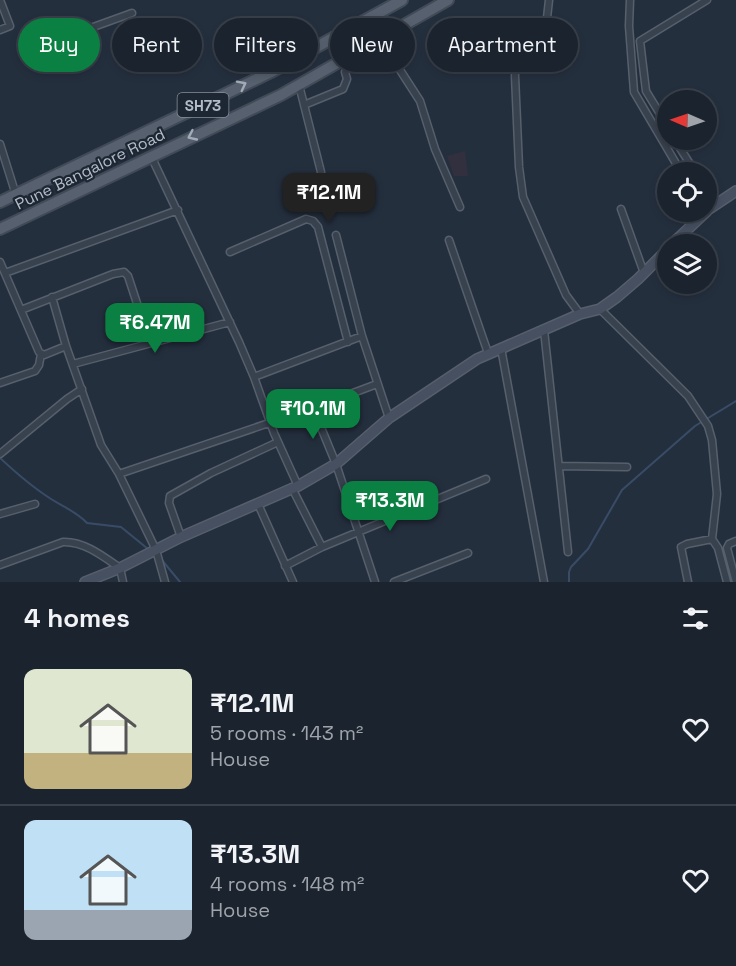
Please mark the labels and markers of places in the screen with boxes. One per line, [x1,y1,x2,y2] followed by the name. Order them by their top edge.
[280,173,378,224] pin: ₹12.1M
[106,303,204,354] pin: ₹6.47M
[264,389,362,440] pin: ₹10.1M
[341,481,439,532] pin: ₹13.3M

